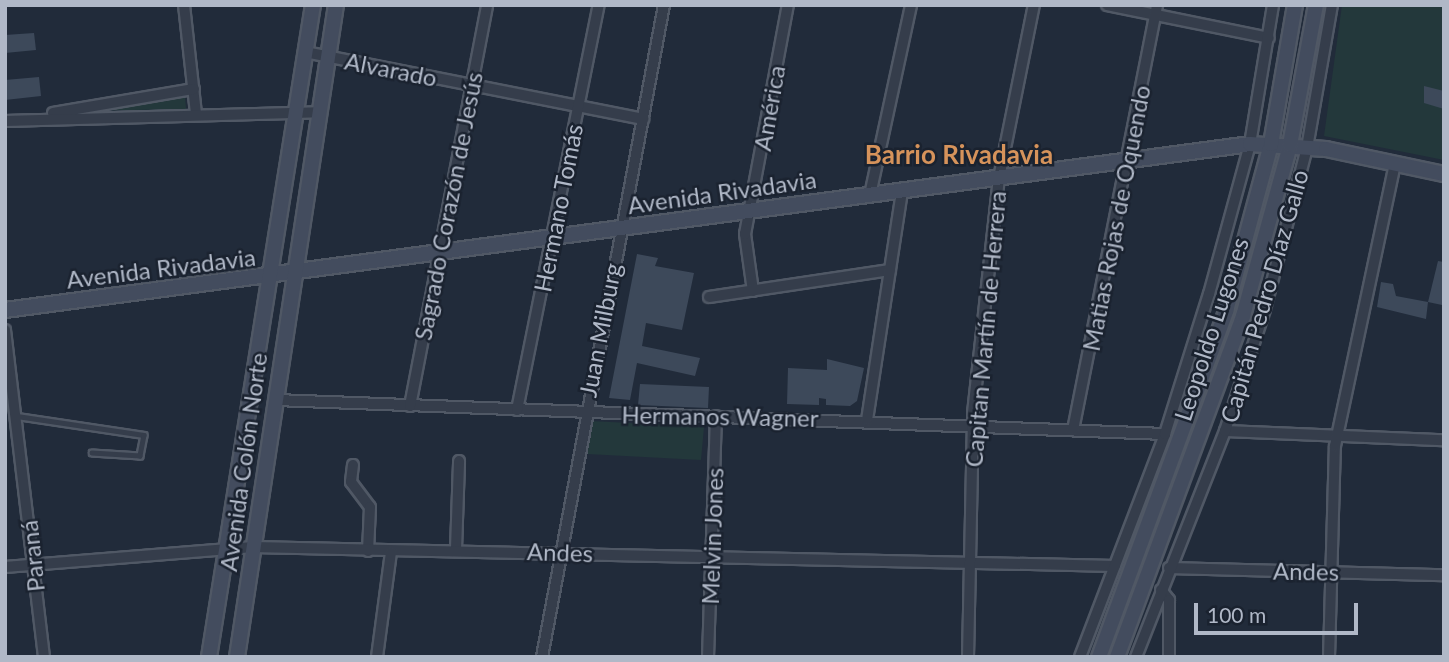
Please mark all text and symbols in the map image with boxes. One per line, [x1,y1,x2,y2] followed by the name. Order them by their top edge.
[342,46,440,92] street label: Alvarado
[747,63,791,153] street label: América
[408,69,488,343] street label: Sagrado Corazón de Jesús
[1076,83,1156,353] street label: Matias Rojas de Oquendo
[528,121,588,295] street label: Hermano Tomás
[865,139,1053,171] district label: Barrio Rivadavia
[626,164,818,220] street label: Avenida Rivadavia
[1214,166,1314,426] street label: Capitán Pedro Díaz Gallo
[959,190,1011,468] street label: Capitan Martín de Herrera
[1168,234,1254,424] street label: Leopoldo Lugones
[65,242,257,294] street label: Avenida Rivadavia
[573,261,627,399] street label: Juan Milburg
[213,351,273,573] street label: Avenida Colón Norte
[621,400,819,432] street label: Hermanos Wagner
[695,467,729,605] street label: Melvin Jones
[14,519,50,593] street label: Paraná
[526,536,594,568] street label: Andes
[1273,556,1339,586] street label: Andes
[1197,588,1362,632] scale bar
[1207,602,1266,627] text: 100 m

